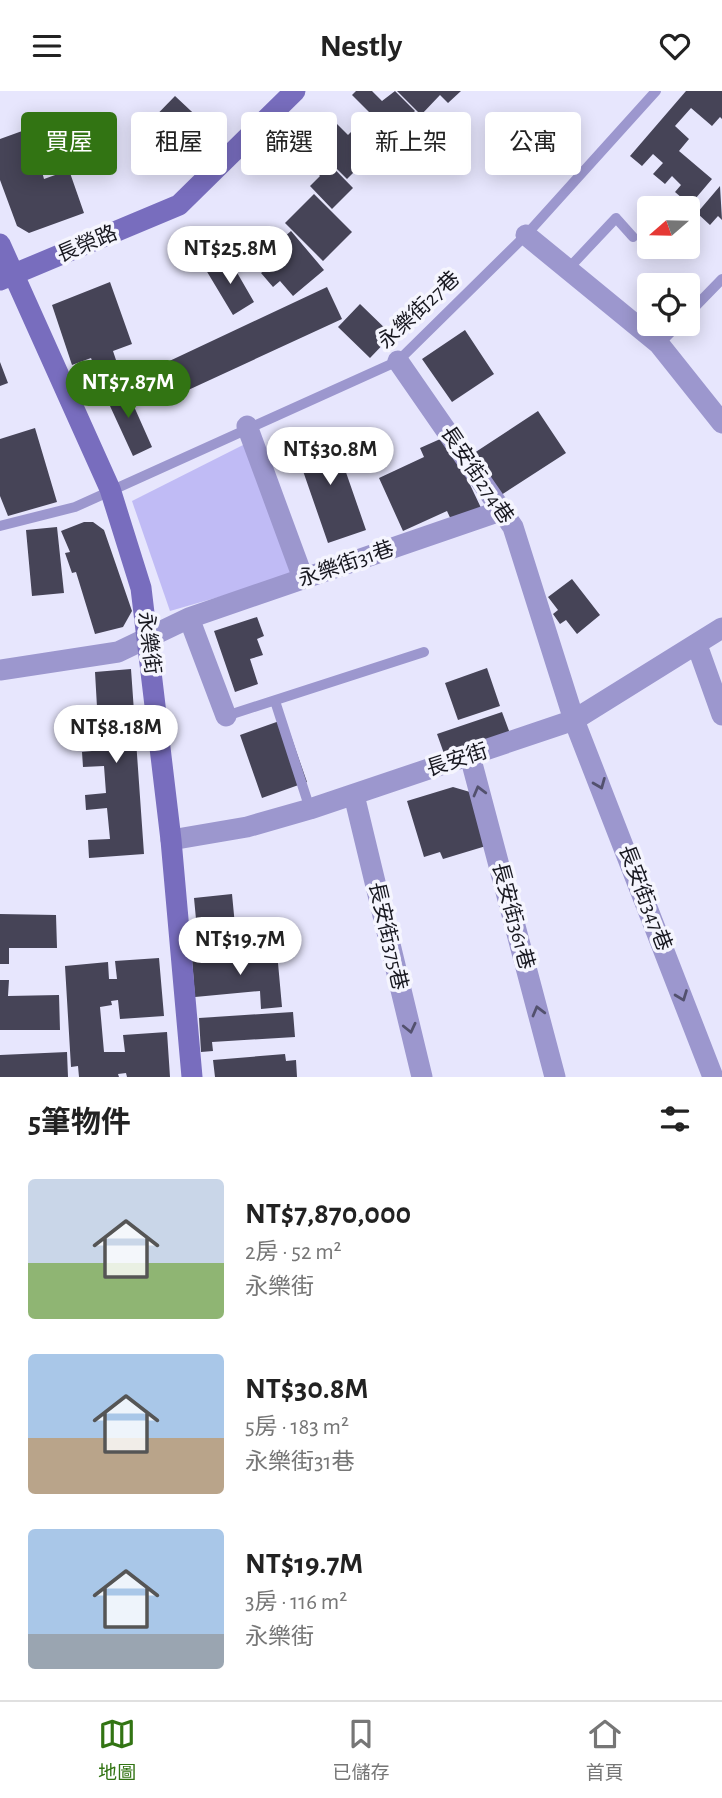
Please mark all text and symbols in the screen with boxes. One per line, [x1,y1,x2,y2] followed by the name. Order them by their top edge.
[28,27,66,65] icon: menu
[656,27,694,65] icon: heart
[320,30,402,62] text: Nestly
[21,112,117,175] chip: 買屋
[131,112,227,175] chip: 租屋
[241,112,337,175] chip: 篩選
[351,112,471,175] chip: 新上架
[485,112,581,175] chip: 公寓
[637,196,700,259] north arrow
[637,196,700,336] map controls
[54,221,120,266] street label: 長榮路
[158,227,302,286] pin: NT$25.8M
[183,237,277,260] text: NT$25.8M
[374,267,464,353] street label: 永樂街27巷
[637,273,700,336] button: locate
[56,361,200,420] pin: NT$7.87M
[82,371,174,394] text: NT$7.87M
[437,422,518,527] street label: 長安街274巷
[258,427,402,487] pin: NT$30.8M
[283,438,377,461] text: NT$30.8M
[295,537,397,590] street label: 永樂街31巷
[135,610,164,676] street label: 永樂街
[44,705,188,765] pin: NT$8.18M
[70,716,162,739] text: NT$8.18M
[423,739,490,780] street label: 長安街
[591,777,605,789] one-way arrow
[473,785,487,797] one-way arrow
[615,842,676,954] street label: 長安街347巷
[489,860,538,972] street label: 長安街361巷
[365,880,412,992] street label: 長安街375巷
[168,917,312,977] pin: NT$19.7M
[195,928,285,951] text: NT$19.7M
[674,989,688,1001] one-way arrow
[532,1005,546,1017] one-way arrow
[402,1022,416,1034] one-way arrow
[656,1100,694,1138] icon: filters
[28,1108,131,1138] text: 5筆物件
[245,1199,411,1229] text: NT$7,870,000
[84,1207,168,1291] icon: home
[245,1241,342,1264] text: 2房 · 52 m²
[245,1276,314,1299] text: 永樂街
[245,1374,368,1404] text: NT$30.8M
[84,1382,168,1466] icon: home
[245,1416,349,1439] text: 5房 · 183 m²
[245,1451,354,1474] text: 永樂街31巷
[245,1549,363,1579] text: NT$19.7M
[84,1557,168,1641] icon: home
[245,1591,347,1614] text: 3房 · 116 m²
[245,1626,314,1649] text: 永樂街
[98,1715,136,1785] tab: 地圖
[332,1715,390,1785] tab: 已儲存
[586,1715,624,1785] tab: 首頁

